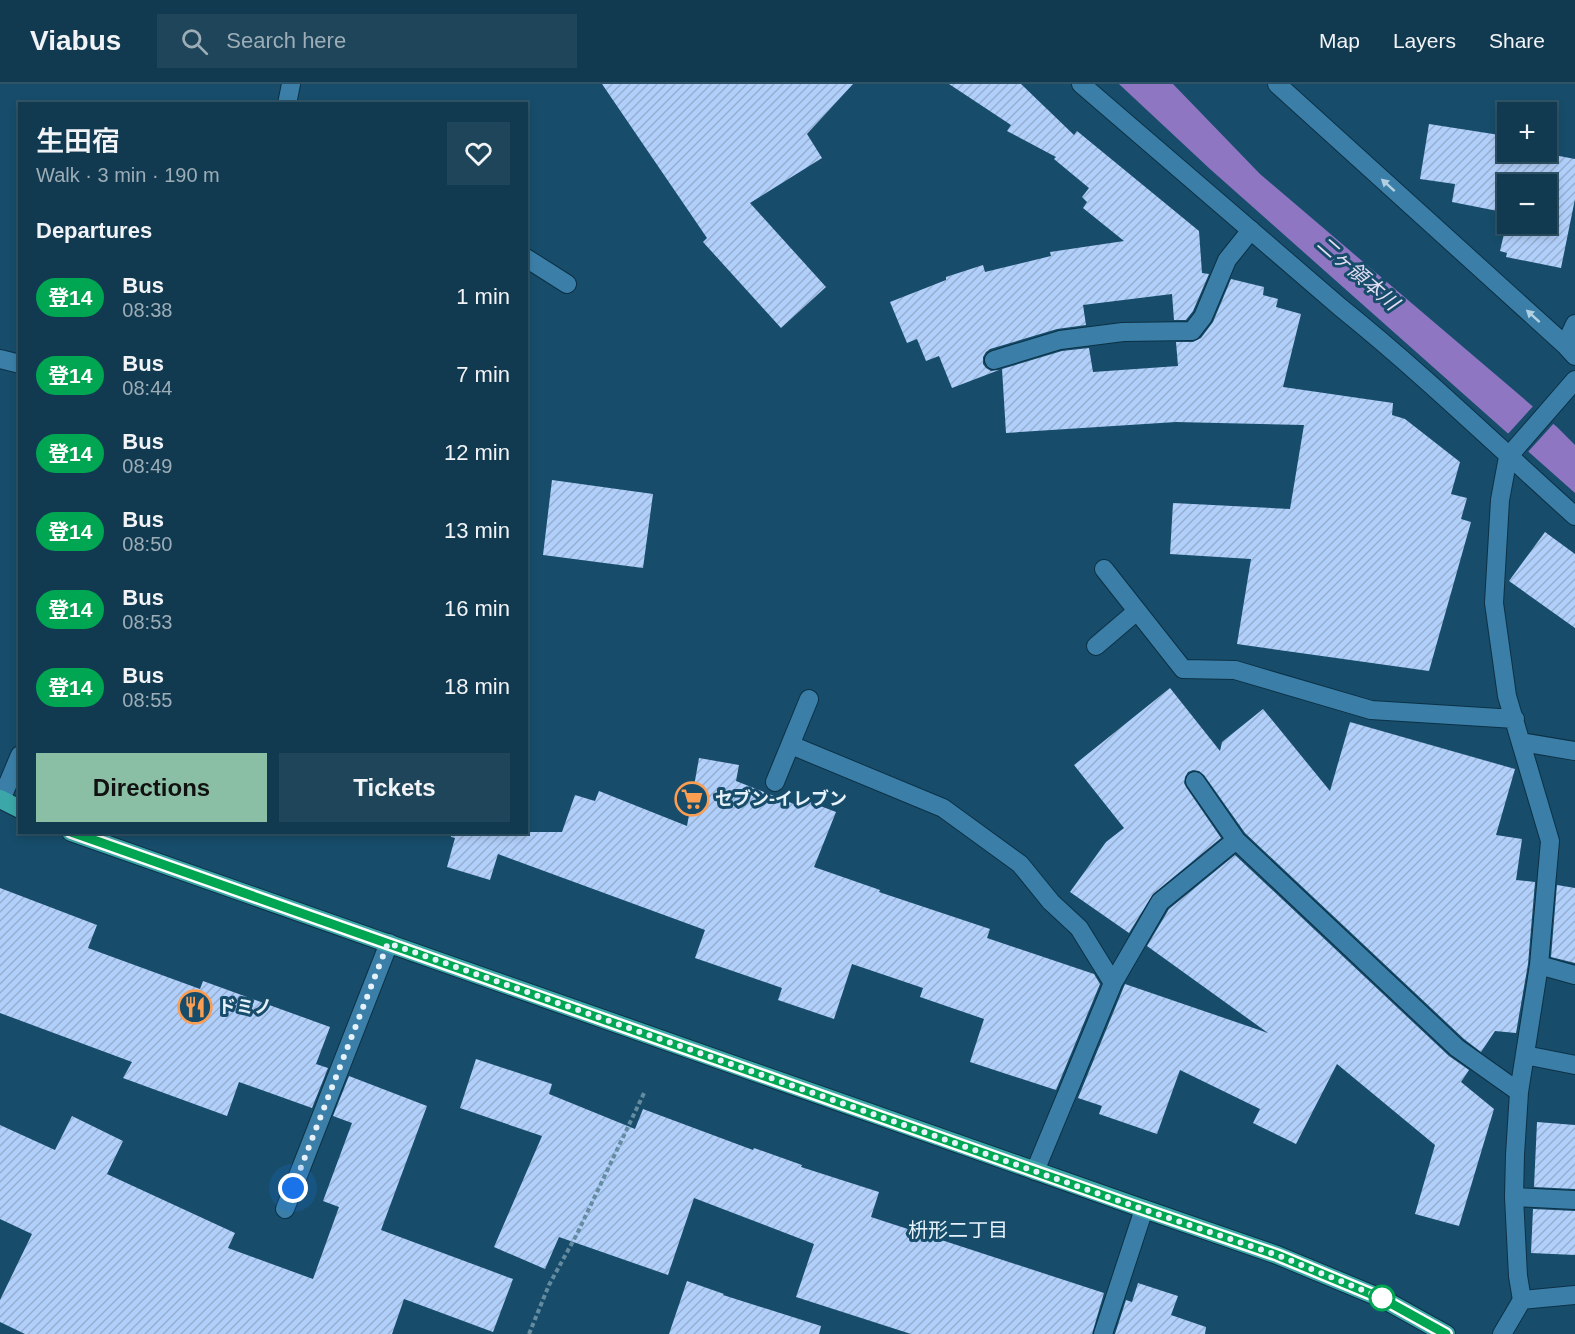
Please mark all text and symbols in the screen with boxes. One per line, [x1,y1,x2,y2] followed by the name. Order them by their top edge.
[157,14,577,68] search box
[30,25,121,56] text: Viabus
[178,25,211,58] icon: search
[226,28,346,53] text: Search here
[1319,29,1360,52] text: Map
[1393,29,1456,52] text: Layers
[1489,29,1545,52] text: Share
[1497,102,1557,234] map controls
[1497,102,1557,162] button: +
[447,122,510,185] button: heart
[36,126,120,157] text: 生田宿
[36,164,220,186] text: Walk · 3 min · 190 m
[1497,174,1557,234] button: −
[1381,179,1396,192] one-way arrow
[36,218,152,243] text: Departures
[1313,232,1404,315] water label: 二ヶ領本川
[122,273,164,298] text: Bus
[456,284,510,309] text: 1 min
[48,286,92,309] text: 登14
[122,299,172,321] text: 08:38
[1525,309,1540,323] one-way arrow
[122,351,164,376] text: Bus
[456,362,510,387] text: 7 min
[48,364,92,387] text: 登14
[122,377,172,399] text: 08:44
[122,429,164,454] text: Bus
[444,440,510,465] text: 12 min
[48,442,92,465] text: 登14
[122,455,172,477] text: 08:49
[122,507,164,532] text: Bus
[444,518,510,543] text: 13 min
[48,520,92,543] text: 登14
[122,533,172,555] text: 08:50
[122,585,164,610] text: Bus
[444,596,510,621] text: 16 min
[48,598,92,621] text: 登14
[122,611,172,633] text: 08:53
[122,663,164,688] text: Bus
[444,674,510,699] text: 18 min
[48,676,92,699] text: 登14
[122,689,172,711] text: 08:55
[36,753,267,822] button: Directions
[279,753,510,822] button: Tickets
[674,781,710,817] supermarket icon: セブン-イレブン
[715,789,847,809] place label: セブン-イレブン
[177,989,213,1025] restaurant icon: ドミノ
[218,997,272,1017] place label: ドミノ
[278,1173,308,1203] your location
[908,1219,1008,1241] district label: 枡形二丁目
[1369,1285,1395,1311] unlabelled marker

